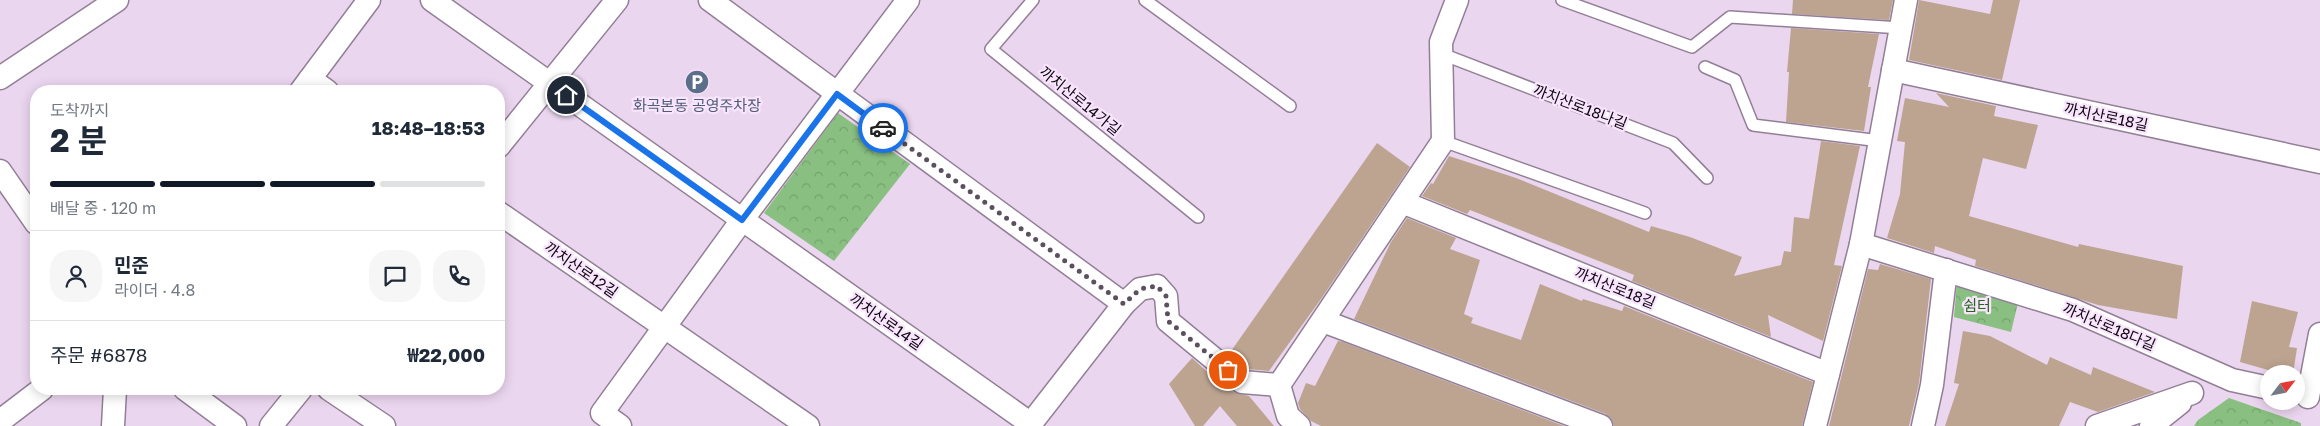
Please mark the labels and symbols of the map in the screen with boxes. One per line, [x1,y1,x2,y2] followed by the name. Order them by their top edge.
[1036,62,1125,138] street label: 까치산로14가길
[684,69,710,95] parking icon: 화곡본동 공영주차장
[545,74,587,116] pin
[1531,80,1630,132] street label: 까치산로18나길
[633,96,761,114] place label: 화곡본동 공영주차장
[2063,98,2150,134] street label: 까치산로18길
[858,103,908,153] courier
[542,237,622,301] street label: 까치산로12길
[1572,263,1658,311] street label: 까치산로18길
[846,289,927,353] street label: 까치산로14길
[1963,296,1991,314] park label: 쉼터
[2060,298,2159,354] street label: 까치산로18다길
[1207,349,1249,391] pin
[2260,365,2305,410] north arrow

